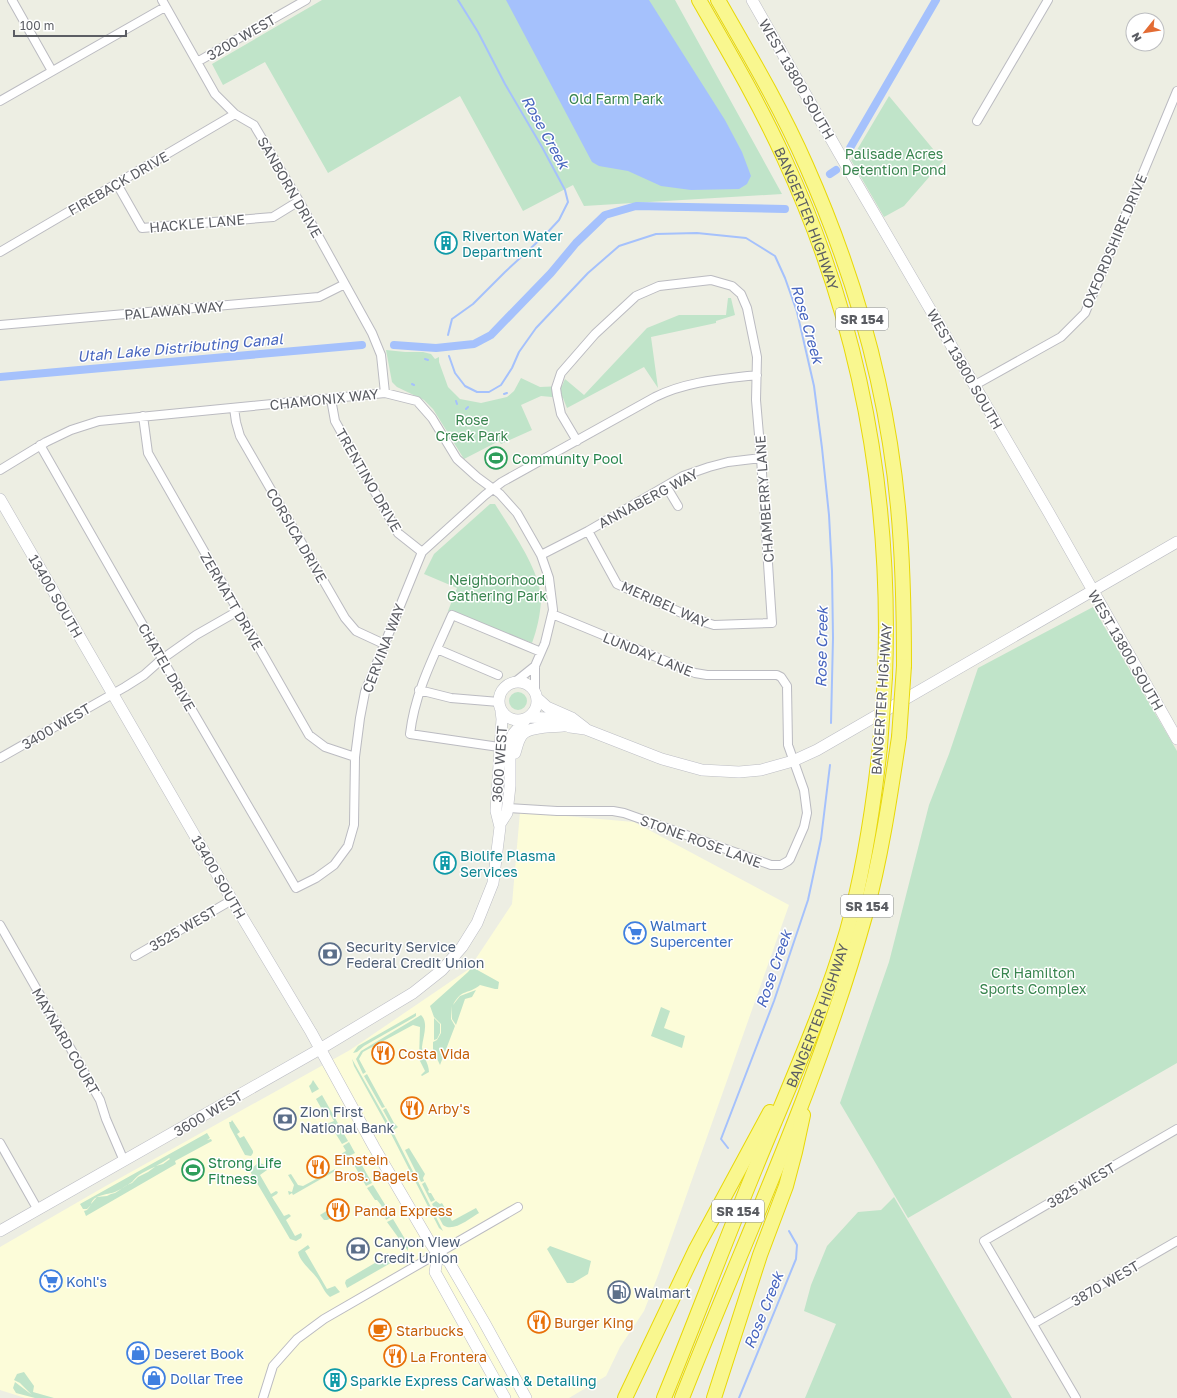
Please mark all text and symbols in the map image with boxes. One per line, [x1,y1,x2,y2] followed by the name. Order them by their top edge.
[204,10,279,64] street label: 3200 WEST
[14,12,126,38] scale bar
[1125,12,1165,52] north arrow
[756,16,838,142] street label: WEST 13800 SOUTH
[20,18,54,33] text: 100 m
[1128,30,1144,44] text: N
[569,90,663,107] park label: Old Farm Park
[518,92,574,173] water label: Rose Creek
[254,133,326,241] street label: SANBORN DRIVE
[771,144,843,292] street label: BANGERTER HIGHWAY
[842,145,946,178] park label: Palisade Acres Detention Pond
[65,147,171,219] street label: FIREBACK DRIVE
[1078,171,1150,311] street label: OXFORDSHIRE DRIVE
[148,210,246,236] street label: HACKLE LANE
[462,227,563,260] place label: Riverton Water Department
[433,230,459,256] building icon: Riverton Water Department
[788,282,828,367] water label: Rose Creek
[123,297,225,323] street label: PALAWAN WAY
[924,306,1006,432] street label: WEST 13800 SOUTH
[836,308,888,330] road number: SR 154
[76,329,285,366] water label: Utah Lake Distributing Canal
[269,385,379,413] street label: CHAMONIX WAY
[436,411,508,444] park label: Rose Creek Park
[332,425,406,535] street label: TRENTINO DRIVE
[751,435,777,563] street label: CHAMBERRY LANE
[483,445,509,471] sports icon: Community Pool
[512,450,623,467] place label: Community Pool
[595,465,701,531] street label: ANNABERG WAY
[263,485,331,585] street label: CORSICA DRIVE
[197,549,267,653] street label: ZERMATT DRIVE
[25,551,87,641] street label: 13400 SOUTH
[447,571,547,604] park label: Neighborhood Gathering Park
[619,577,711,631] street label: MERIBEL WAY
[1085,587,1167,713] street label: WEST 13800 SOUTH
[358,601,408,695] street label: CERVINA WAY
[811,605,831,688] water label: Rose Creek
[135,620,199,714] street label: CHATEL DRIVE
[867,622,895,776] street label: BANGERTER HIGHWAY
[601,628,695,680] street label: LUNDAY LANE
[18,699,94,753] street label: 3400 WEST
[488,725,510,803] street label: 3600 WEST
[638,811,764,871] street label: STONE ROSE LANE
[188,832,250,922] street label: 13400 SOUTH
[460,847,556,880] place label: Biolife Plasma Services
[432,850,458,876] building icon: Biolife Plasma Services
[841,895,893,917] road number: SR 154
[146,902,220,954] street label: 3525 WEST
[650,917,733,950] place label: Walmart Supercenter
[622,920,648,946] supermarket icon: Walmart Supercenter
[751,926,795,1010] water label: Rose Creek
[346,938,484,971] place label: Security Service Federal Credit Union
[317,941,343,967] bank icon: Security Service Federal Credit Union
[782,941,851,1090] street label: BANGERTER HIGHWAY
[979,964,1087,997] park label: CR Hamilton Sports Complex
[29,985,104,1097] street label: MAYNARD COURT
[370,1040,396,1066] restaurant icon: Costa Vida
[398,1045,470,1062] place label: Costa Vida
[170,1086,246,1140] street label: 3600 WEST
[399,1095,425,1121] restaurant icon: Arby's
[428,1100,470,1117] place label: Arby's
[300,1103,395,1136] place label: Zion First National Bank
[272,1106,298,1132] bank icon: Zion First National Bank
[334,1151,418,1184] place label: Einstein Bros. Bagels
[208,1154,282,1187] place label: Strong Life Fitness
[305,1154,331,1180] restaurant icon: Einstein Bros. Bagels
[180,1157,206,1183] sports icon: Strong Life Fitness
[1044,1158,1118,1211] street label: 3825 WEST
[325,1197,351,1223] restaurant icon: Panda Express
[712,1200,764,1222] road number: SR 154
[354,1202,453,1219] place label: Panda Express
[374,1233,460,1266] place label: Canyon View Credit Union
[345,1236,371,1262] bank icon: Canyon View Credit Union
[1068,1257,1142,1309] street label: 3870 WEST
[38,1268,64,1294] supermarket icon: Kohl's
[739,1268,787,1351] water label: Rose Creek
[66,1273,107,1290] place label: Kohl's
[606,1279,632,1305] fuel station icon: Walmart
[634,1284,691,1301] place label: Walmart
[526,1309,552,1335] restaurant icon: Burger King
[554,1314,634,1331] place label: Burger King
[367,1317,393,1343] cafe icon: Starbucks
[396,1322,464,1339] place label: Starbucks
[125,1340,151,1366] shop icon: Deseret Book
[382,1343,408,1369] restaurant icon: La Frontera
[154,1345,244,1362] place label: Deseret Book
[410,1348,487,1365] place label: La Frontera
[141,1365,167,1391] shop icon: Dollar Tree
[322,1367,348,1393] building icon: Sparkle Express Carwash & Detailing
[170,1370,243,1387] place label: Dollar Tree
[350,1372,597,1389] place label: Sparkle Express Carwash & Detailing

